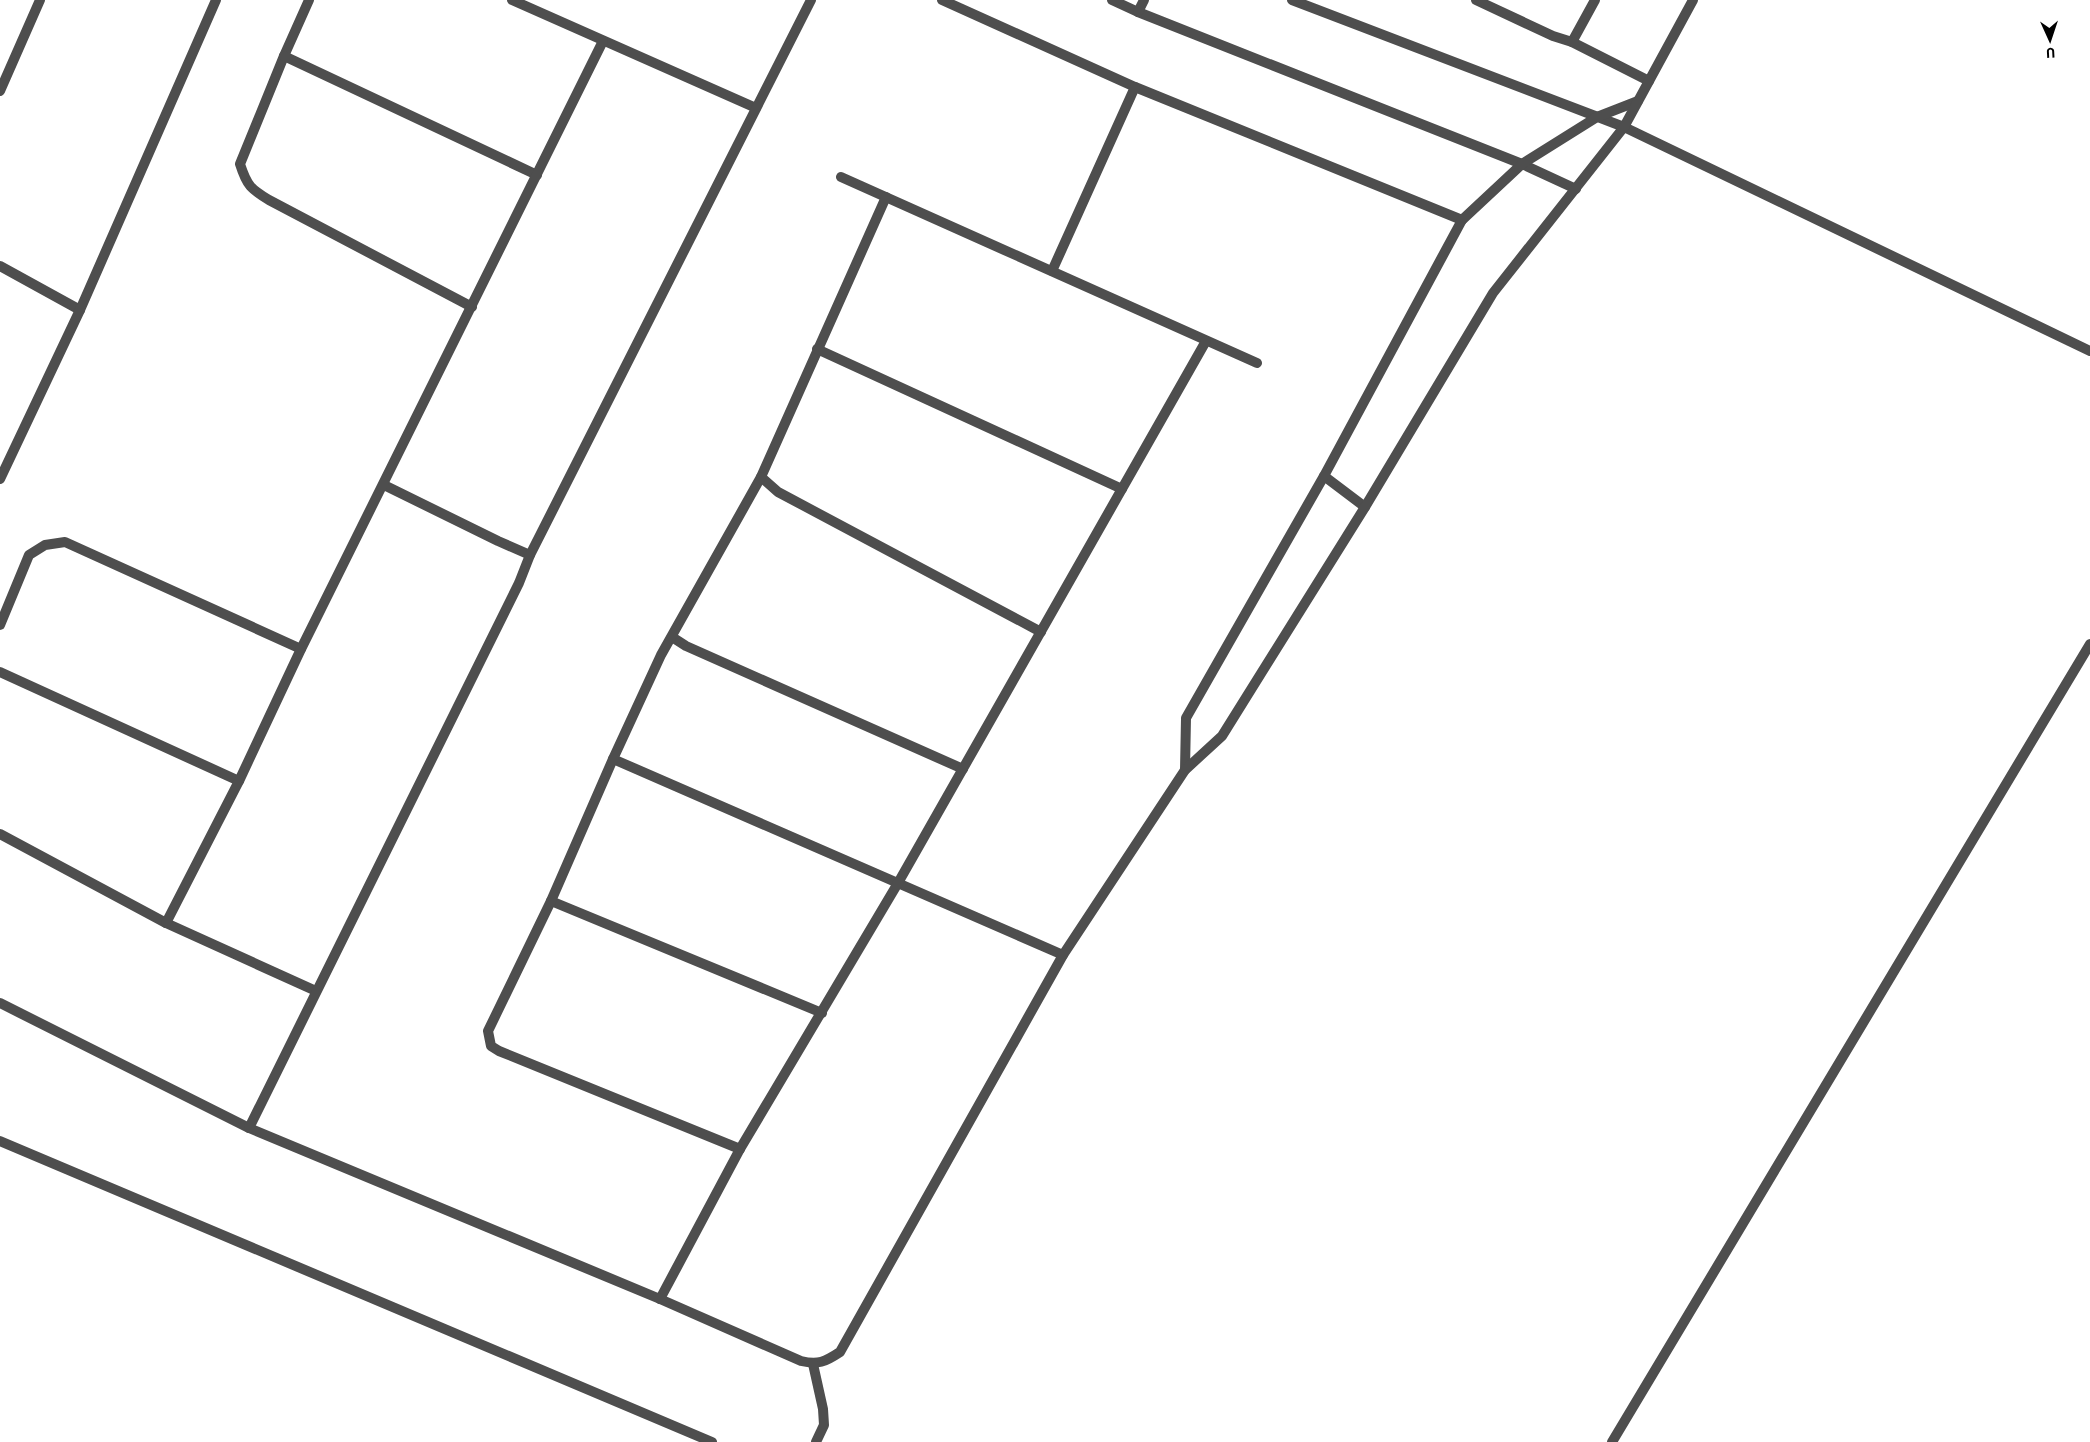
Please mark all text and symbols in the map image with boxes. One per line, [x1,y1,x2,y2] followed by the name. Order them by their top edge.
[2025,15,2075,65] north arrow
[2046,45,2056,62] text: U

